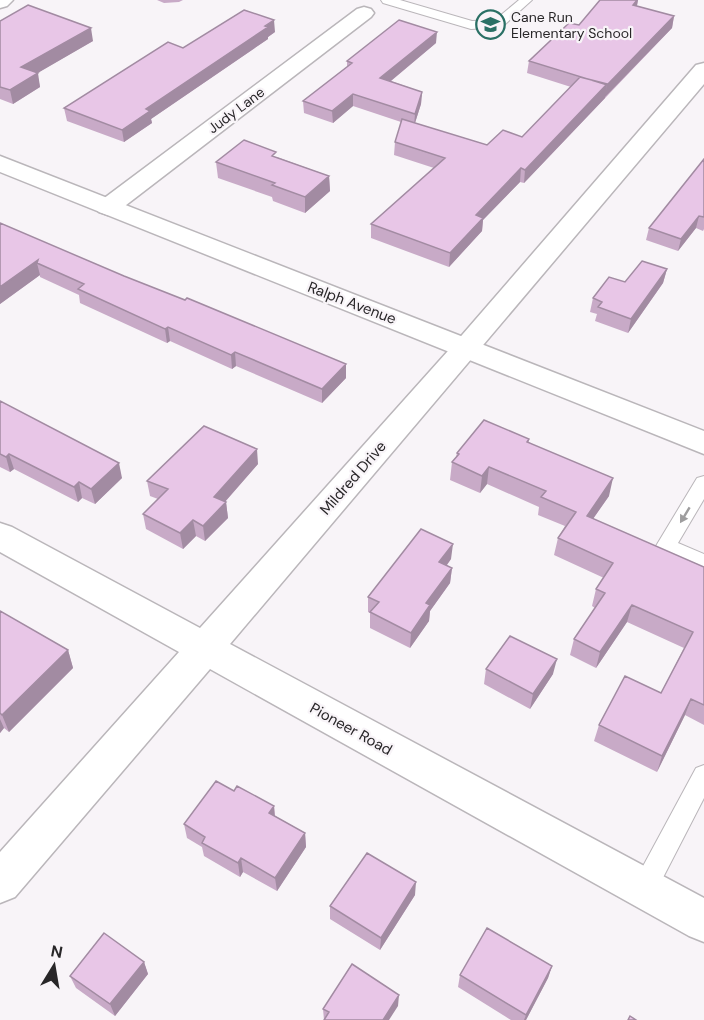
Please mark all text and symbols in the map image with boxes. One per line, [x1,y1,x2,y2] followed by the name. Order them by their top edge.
[511,8,632,42] place label: Cane Run Elementary School
[474,9,506,41] school or university icon: Cane Run Elementary School
[204,83,268,137] street label: Judy Lane
[305,277,399,329] street label: Ralph Avenue
[315,437,391,519] street label: Mildred Drive
[680,507,690,524] one-way arrow
[306,698,396,760] street label: Pioneer Road
[24,936,84,996] north arrow
[49,940,64,963] text: N

